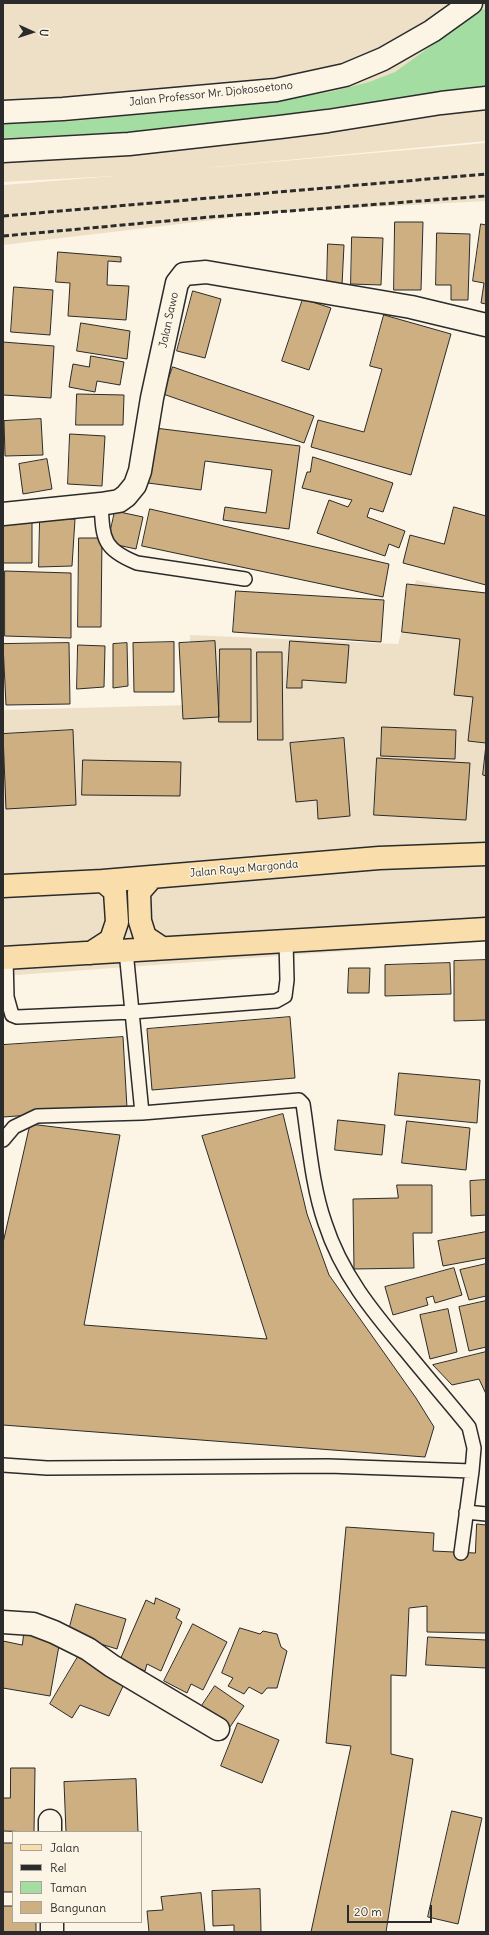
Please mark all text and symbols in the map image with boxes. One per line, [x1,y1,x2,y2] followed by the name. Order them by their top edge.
[12,12,52,52] north arrow
[37,29,51,37] text: U
[128,79,294,109] street label: Jalan Professor Mr. Djokosoetono
[157,291,181,349] street label: Jalan Sawo
[189,858,299,880] street label: Jalan Raya Margonda
[12,1831,142,1923] legend
[50,1840,79,1855] text: Jalan
[50,1860,67,1875] text: Rel
[50,1880,87,1895] text: Taman
[349,1897,434,1923] scale bar
[50,1900,106,1915] text: Bangunan
[354,1904,382,1919] text: 20 m

